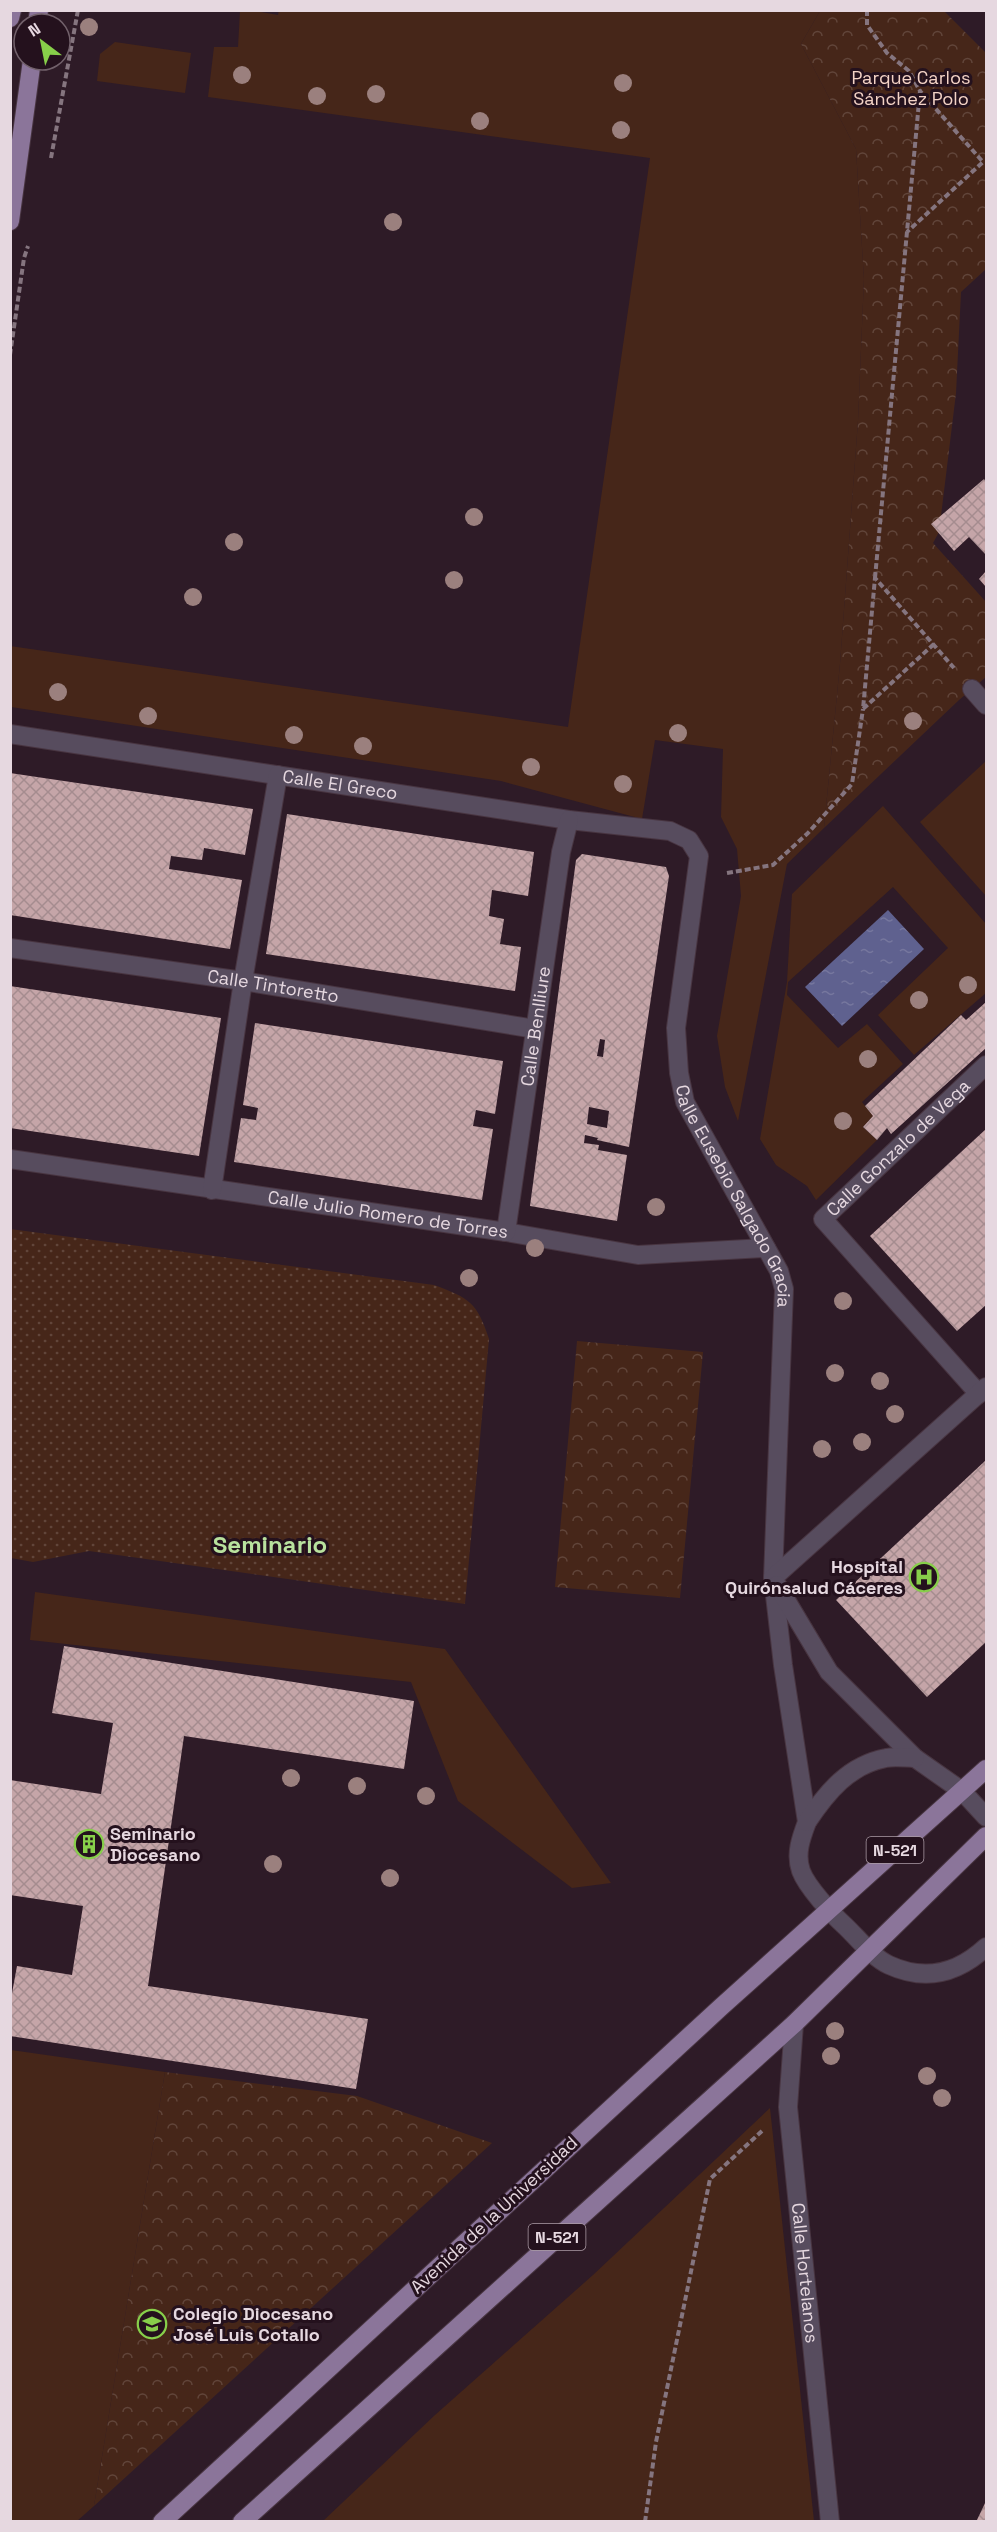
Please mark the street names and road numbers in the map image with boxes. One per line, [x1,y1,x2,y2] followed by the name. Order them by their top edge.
[281,764,399,804] street label: Calle El Greco
[206,964,341,1008] street label: Calle Tintoretto
[515,965,555,1088] street label: Calle Benlliure
[821,1074,975,1221] street label: Calle Gonzalo de Vega
[671,1083,797,1308] street label: Calle Eusebio Salgado Gracia
[266,1185,510,1243] street label: Calle Julio Romero de Torres
[866,1837,924,1863] road number: N-521
[405,2131,582,2298] street label: Avenida de la Universidad
[787,2202,824,2344] street label: Calle Hortelanos
[528,2224,586,2250] road number: N-521

